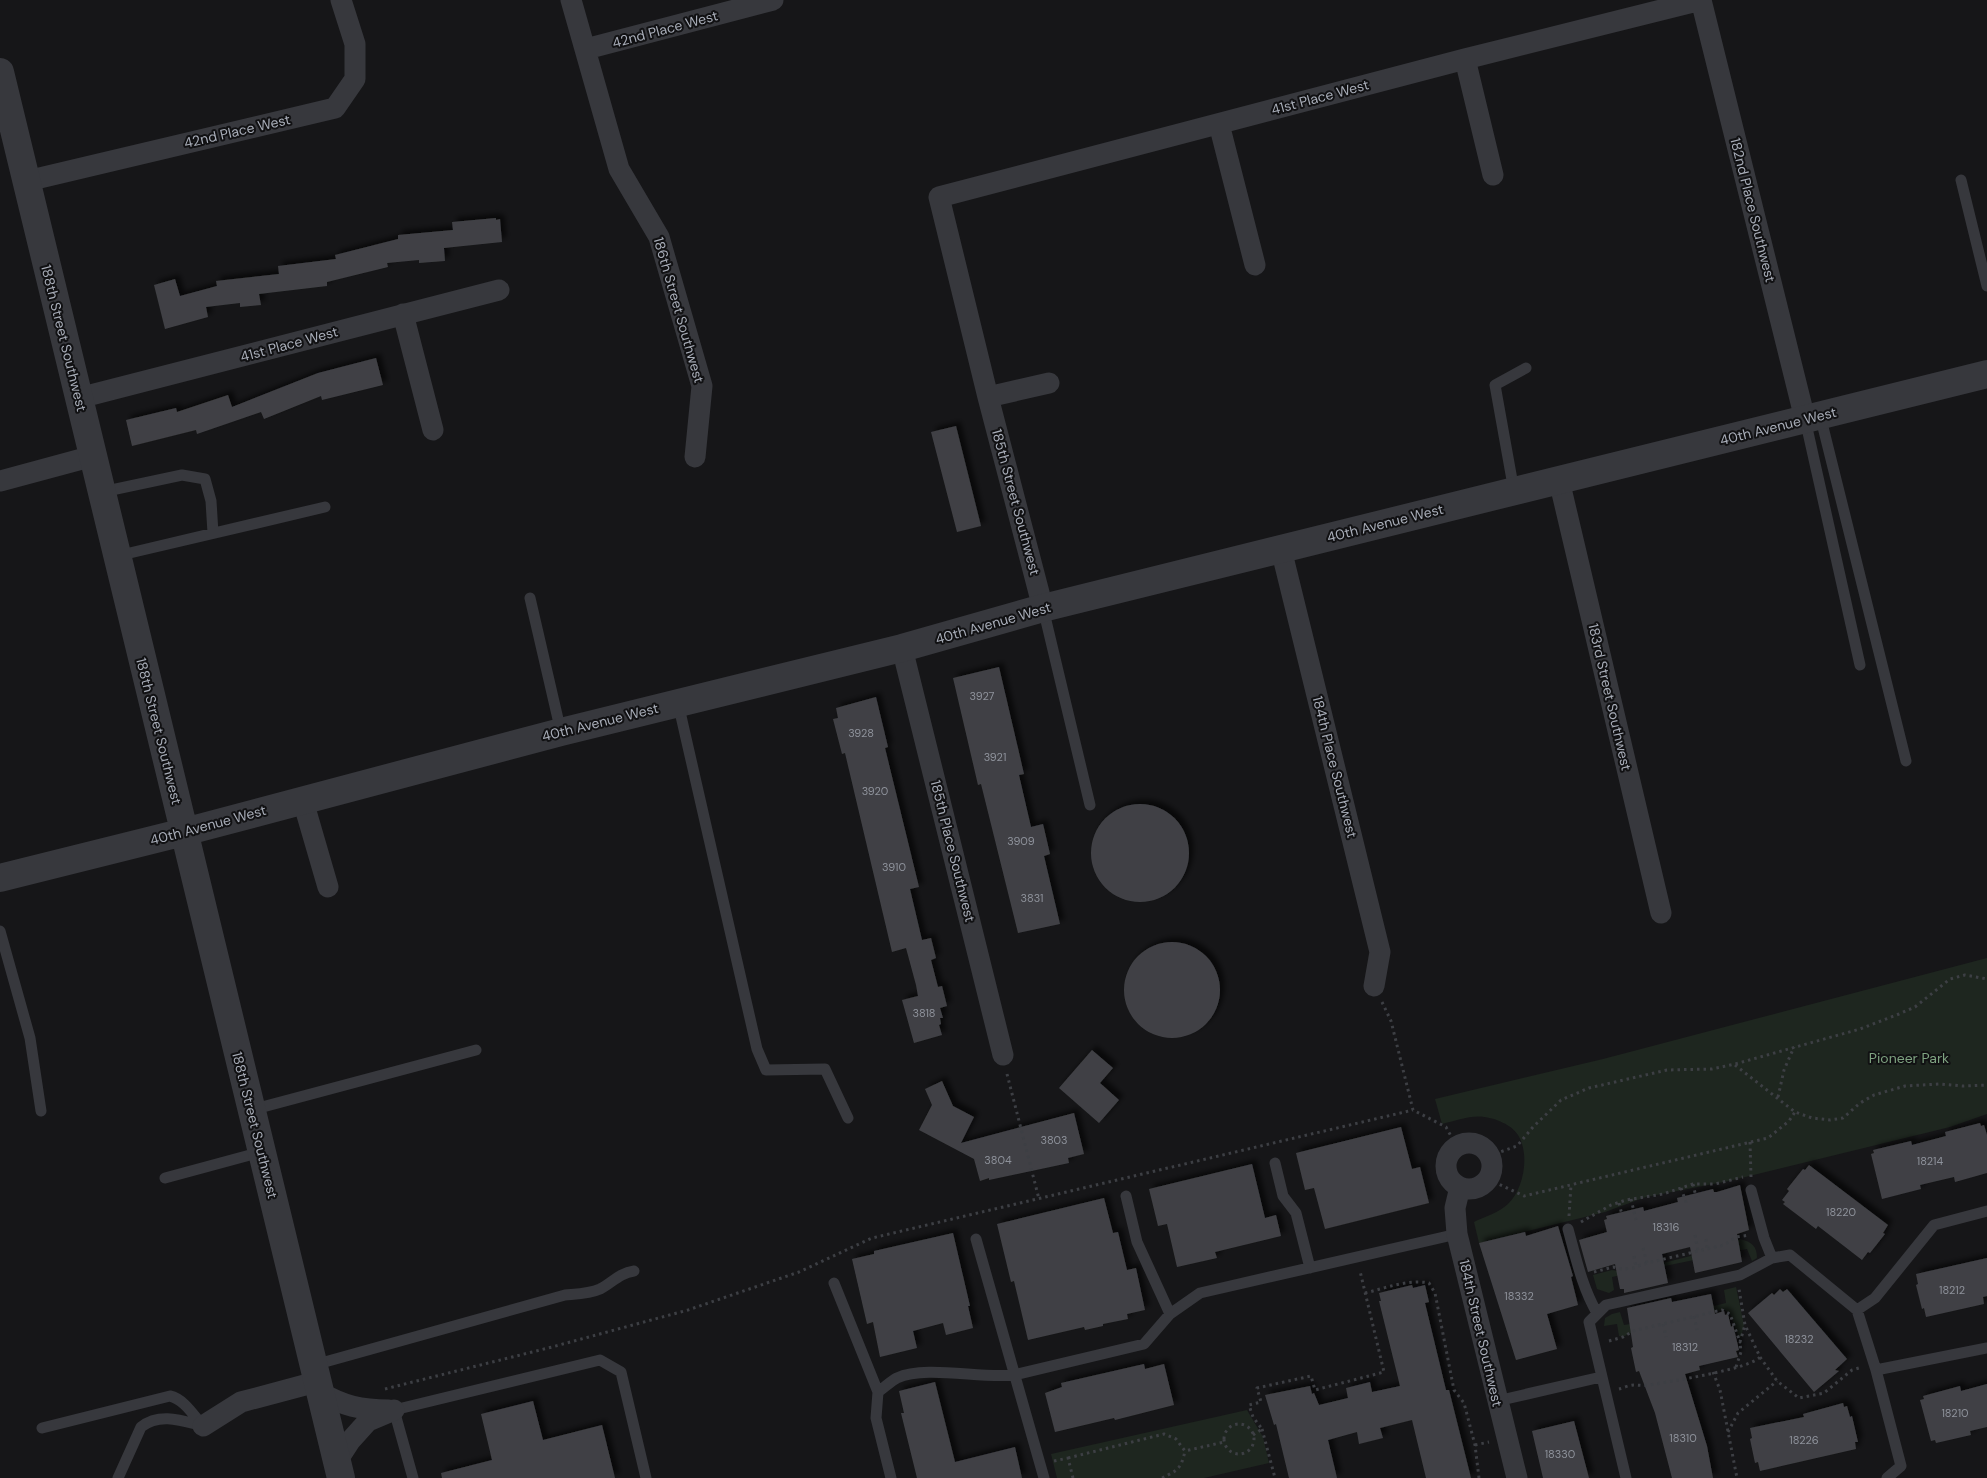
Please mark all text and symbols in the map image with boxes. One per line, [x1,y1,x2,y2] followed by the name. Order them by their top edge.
[610,6,720,52] street label: 42nd Place West
[1269,75,1371,119] street label: 41st Place West
[182,110,292,152] street label: 42nd Place West
[1726,136,1780,284] street label: 182nd Place Southwest
[650,235,708,385] street label: 186th Street Southwest
[37,263,91,413] street label: 188th Street Southwest
[238,322,340,366] street label: 41st Place West
[1718,403,1838,449] street label: 40th Avenue West
[988,427,1044,577] street label: 185th Street Southwest
[1325,500,1445,546] street label: 40th Avenue West
[933,598,1053,648] street label: 40th Avenue West
[1584,622,1636,772] street label: 183rd Street Southwest
[132,656,186,806] street label: 188th Street Southwest
[970,689,995,703] house number: 3927
[1309,694,1361,840] street label: 184th Place Southwest
[540,699,660,745] street label: 40th Avenue West
[848,726,874,740] house number: 3928
[984,750,1006,764] house number: 3921
[927,778,979,924] street label: 185th Place Southwest
[862,784,888,798] house number: 3920
[148,801,268,849] street label: 40th Avenue West
[1007,834,1035,848] house number: 3909
[882,860,906,874] house number: 3910
[1021,891,1043,905] house number: 3831
[912,1006,936,1020] house number: 3818
[1869,1049,1949,1067] park label: Pioneer Park
[228,1050,282,1200] street label: 188th Street Southwest
[1040,1133,1068,1147] house number: 3803
[984,1153,1012,1167] house number: 3804
[1917,1154,1944,1168] house number: 18214
[1826,1205,1856,1219] house number: 18220
[1653,1220,1679,1234] house number: 18316
[1455,1258,1507,1408] street label: 184th Street Southwest
[1939,1283,1965,1297] house number: 18212
[1504,1289,1534,1303] house number: 18332
[1784,1332,1814,1346] house number: 18232
[1672,1340,1698,1354] house number: 18312
[1941,1406,1969,1420] house number: 18210
[1669,1431,1697,1445] house number: 18310
[1789,1433,1819,1447] house number: 18226
[1545,1447,1575,1461] house number: 18330

